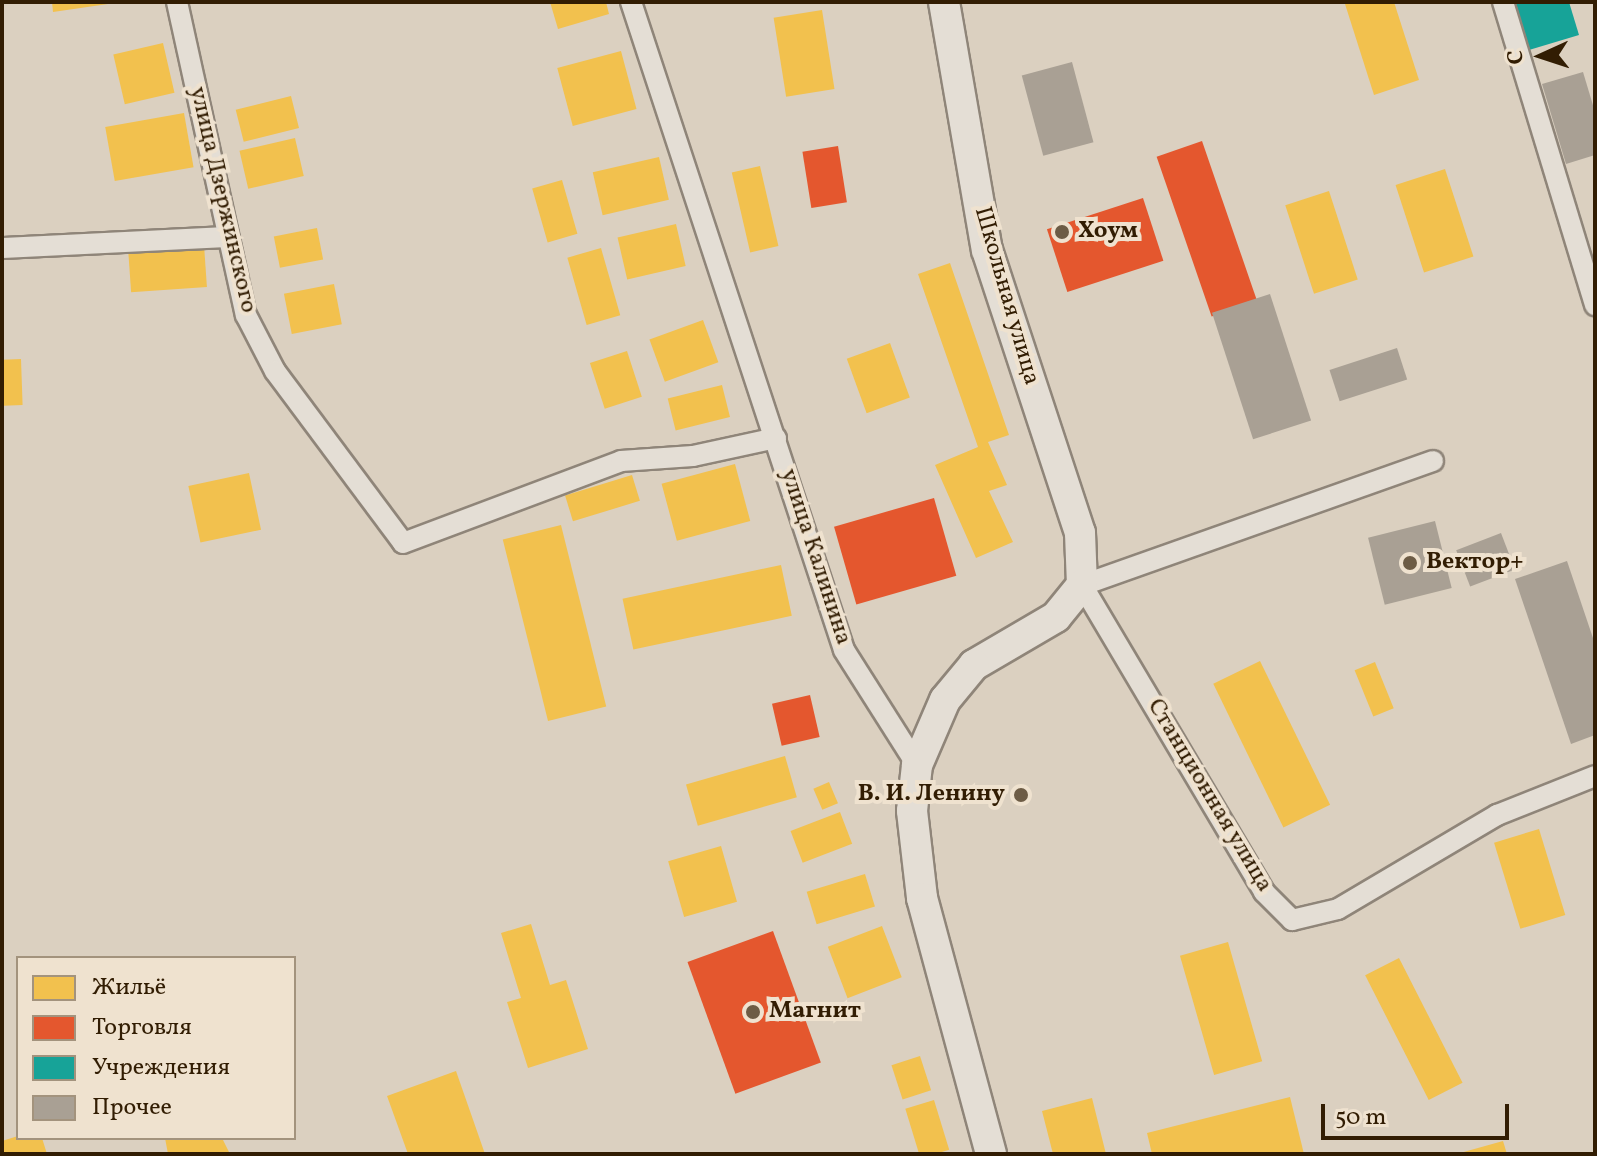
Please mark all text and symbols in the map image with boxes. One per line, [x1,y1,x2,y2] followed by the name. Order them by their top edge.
[1501,16,1581,96] north arrow
[1501,49,1532,65] text: С
[182,84,262,316] street label: улица Дзержинского
[967,203,1045,389] street label: Школьная улица
[1078,218,1138,246] place label: Хоум
[1053,223,1071,241] marker: Хоум
[773,465,857,649] street label: улица Калинина
[1426,549,1523,577] place label: Вектор+
[1401,554,1419,572] marker: Вектор+
[1140,694,1278,898] street label: Станционная улица
[858,781,1005,809] place label: В. И. Ленину
[1012,786,1030,804] marker: В. И. Ленину
[16,956,296,1140] legend
[92,971,166,1005] text: Жильё
[769,998,861,1026] place label: Магнит
[744,1003,762,1021] marker: Магнит
[92,1011,192,1045] text: Торговля
[92,1051,230,1085] text: Учреждения
[1325,1088,1513,1138] scale bar
[92,1091,172,1125] text: Прочее
[1335,1101,1387,1135] text: 50 m

